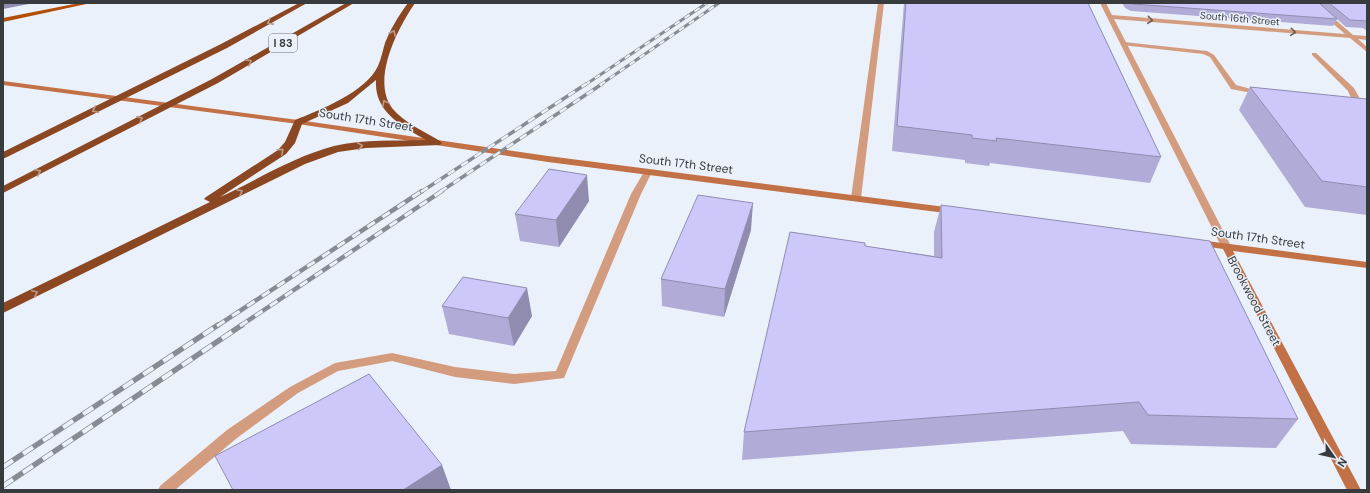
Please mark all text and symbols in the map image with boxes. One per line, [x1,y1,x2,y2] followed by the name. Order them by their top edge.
[1200,9,1280,28] street label: South 16th Street
[1147,16,1153,25] one-way arrow
[267,17,274,25] one-way arrow
[1290,28,1296,37] one-way arrow
[388,30,396,37] one-way arrow
[269,34,297,52] road number: I 83
[245,59,252,67] one-way arrow
[382,100,390,107] one-way arrow
[92,105,100,113] one-way arrow
[318,105,414,135] street label: South 17th Street
[136,117,143,124] one-way arrow
[357,142,364,151] one-way arrow
[276,149,284,156] one-way arrow
[638,150,734,178] street label: South 17th Street
[34,169,41,177] one-way arrow
[236,189,243,197] one-way arrow
[1210,223,1306,253] street label: South 17th Street
[1224,253,1285,349] street label: Brookwood Street
[31,290,38,298] one-way arrow
[1314,437,1354,477] north arrow
[1334,455,1350,470] text: N

